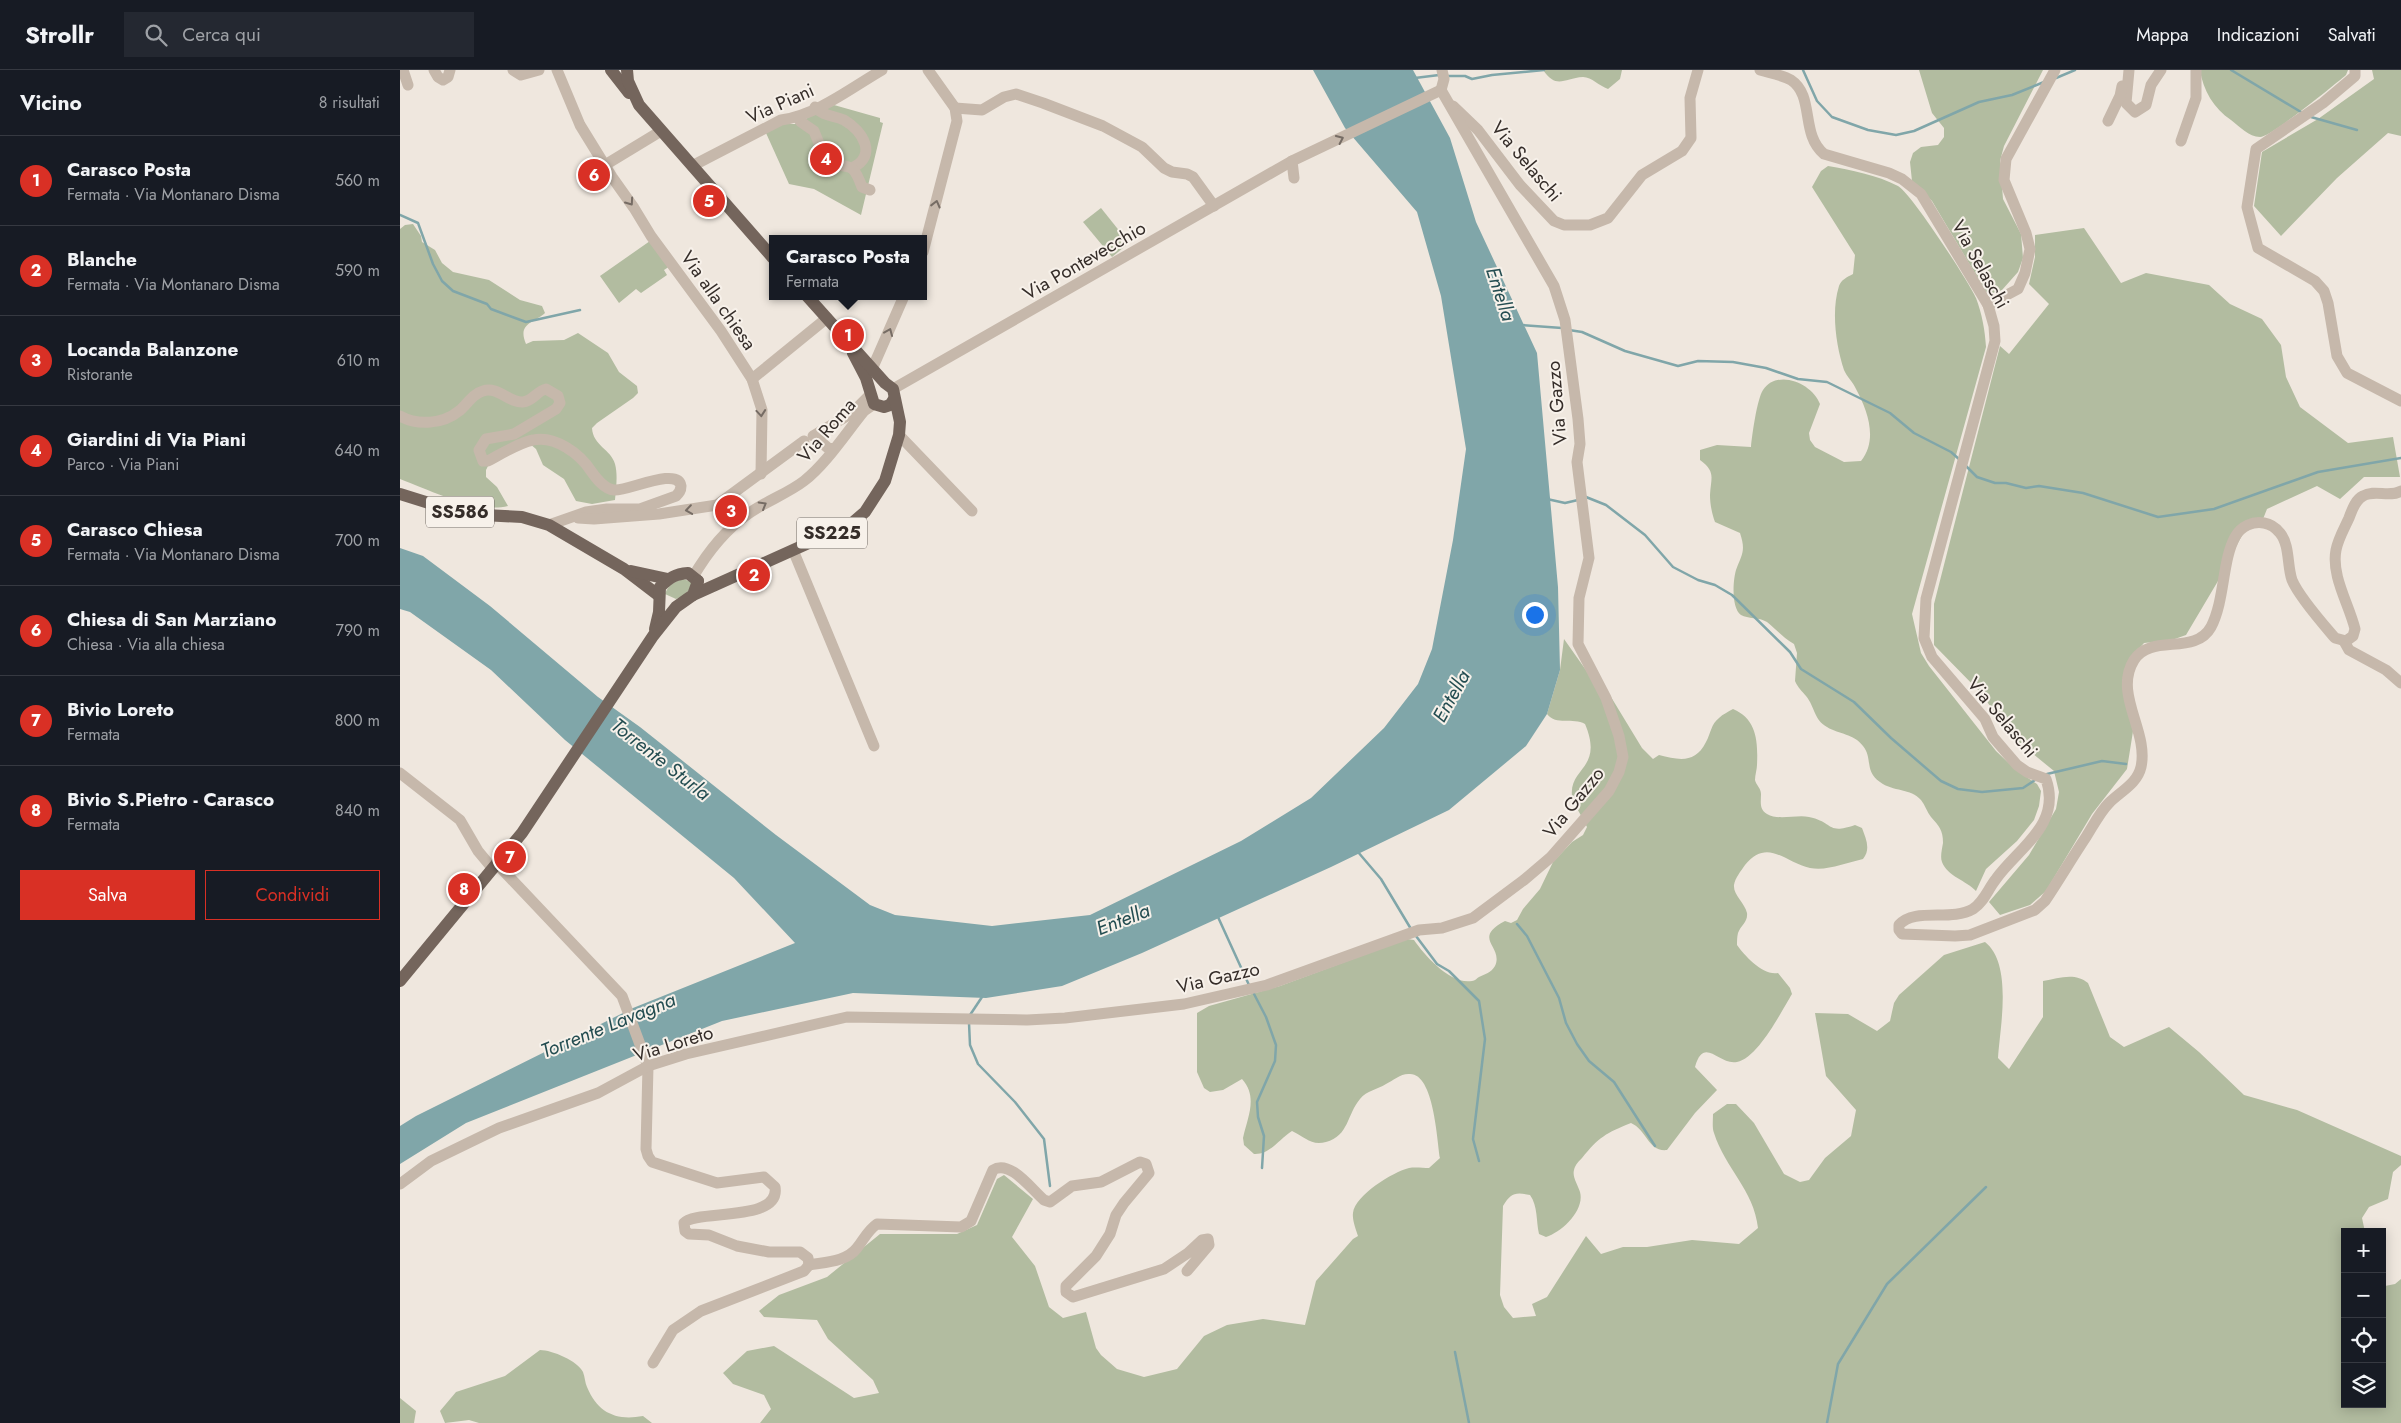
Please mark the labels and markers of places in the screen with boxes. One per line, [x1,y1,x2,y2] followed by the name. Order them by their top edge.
[810,140,842,178] pin: 4
[578,156,610,194] pin: 6
[693,182,725,220] pin: 5
[832,316,864,354] pin: 1
[715,492,747,530] pin: 3
[738,556,770,594] pin: 2
[494,838,526,876] pin: 7
[448,870,480,908] pin: 8

